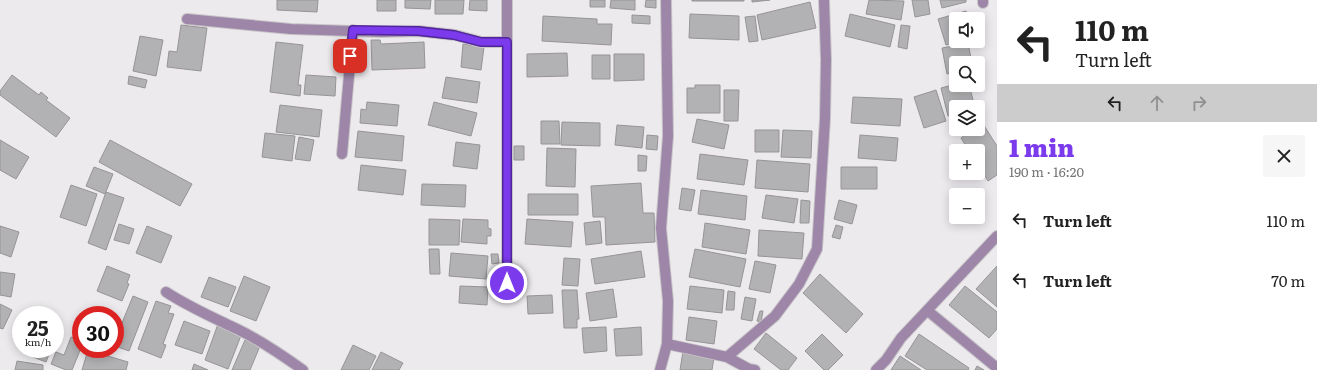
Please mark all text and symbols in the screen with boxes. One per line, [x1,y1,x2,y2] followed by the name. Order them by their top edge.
[1075,8,1149,50] text: 110 m
[949,12,985,224] map controls
[949,12,985,48] button: sound
[1009,16,1061,68] icon: left
[333,39,367,73] pin
[339,45,361,67] icon: arrive
[1075,46,1152,73] text: Turn left
[949,56,985,92] button: search
[1104,92,1126,114] icon: left
[1146,92,1168,114] icon: ahead
[1188,92,1210,114] icon: right
[949,100,985,136] button: layers
[1009,129,1074,164] text: 1 min
[1263,135,1305,177] button: close
[949,144,985,180] button: +
[1009,162,1084,181] text: 190 m · 16:20
[949,188,985,224] button: −
[1009,209,1031,231] icon: left
[1043,209,1112,232] text: Turn left
[1267,209,1305,232] text: 110 m
[486,262,528,304] position arrow
[1009,269,1031,291] icon: left
[1043,269,1112,292] text: Turn left
[1271,269,1305,292] text: 70 m
[72,306,124,358] speed limit sign: 30
[27,312,49,342] text: 25
[25,334,51,349] text: km/h

